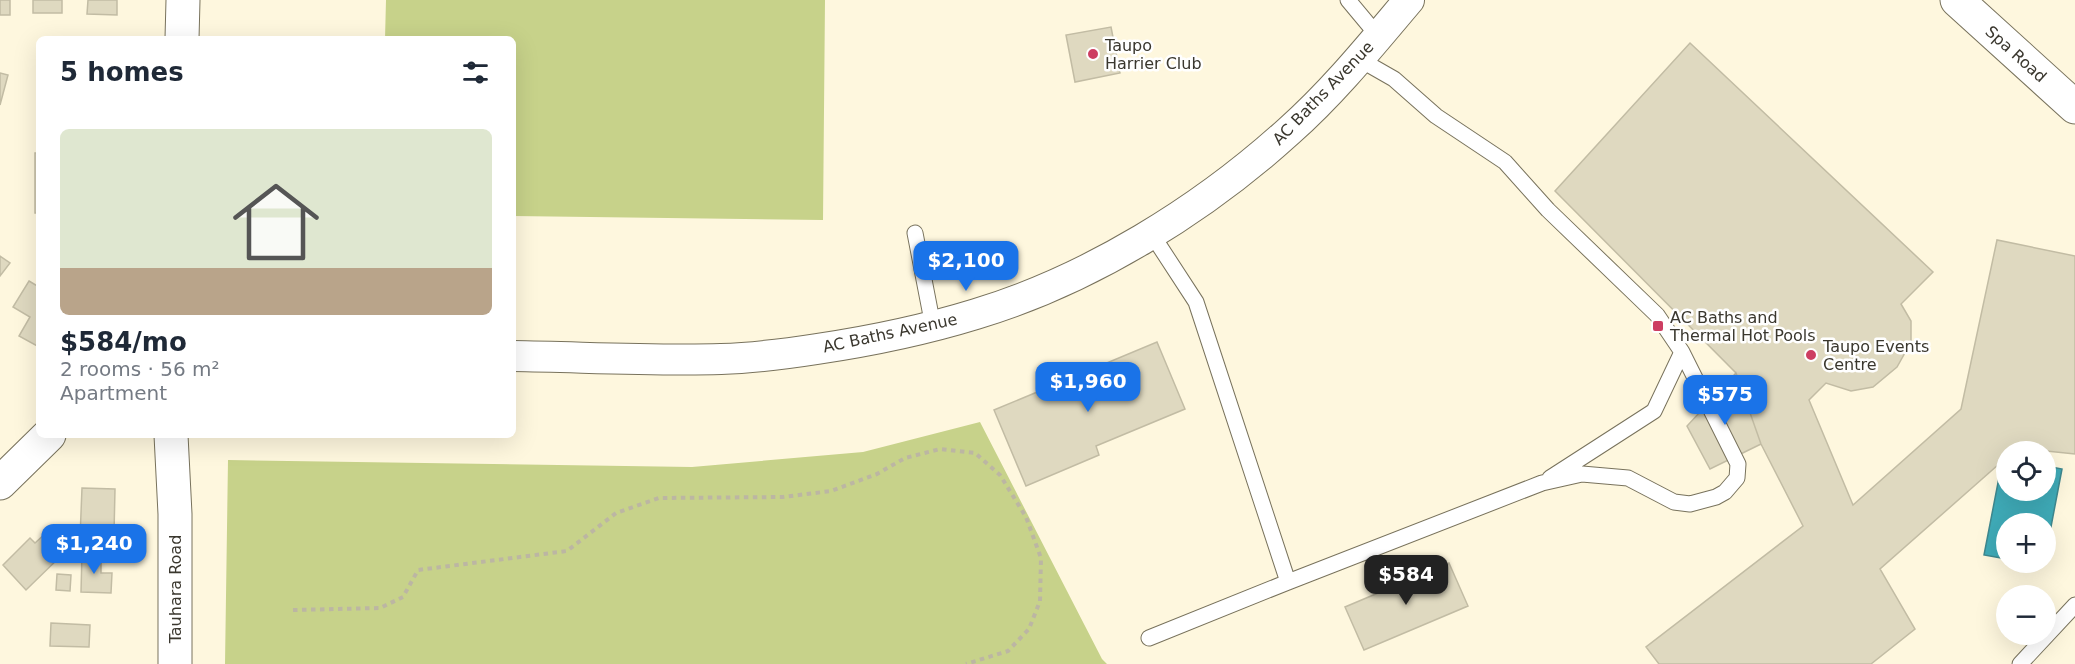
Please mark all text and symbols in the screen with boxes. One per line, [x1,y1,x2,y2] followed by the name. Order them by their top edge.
[1982,22,2050,86] street label: Spa Road
[1104,36,1202,73] place label: Taupo Harrier Club
[1269,37,1377,149] street label: AC Baths Avenue
[1086,47,1100,61] marker: Taupo Harrier Club
[459,56,492,89] icon: filters
[60,57,184,87] text: 5 homes
[222,168,330,276] icon: home
[917,241,1015,292] pin: $2,100
[927,248,1005,272] text: $2,100
[1669,308,1816,345] place label: AC Baths and Thermal Hot Pools
[821,309,959,357] street label: AC Baths Avenue
[1651,319,1665,333] marker: AC Baths and Thermal Hot Pools
[60,327,187,357] text: $584/mo
[1822,337,1929,374] place label: Taupo Events Centre
[1804,348,1818,362] marker: Taupo Events Centre
[60,357,220,381] text: 2 rooms · 56 m²
[1039,362,1137,413] pin: $1,960
[1049,369,1127,393] text: $1,960
[1689,375,1761,426] pin: $575
[60,381,167,405] text: Apartment
[1697,382,1753,406] text: $575
[1996,441,2056,645] map controls
[1996,441,2056,501] button: locate
[1996,513,2056,573] button: +
[45,524,143,575] pin: $1,240
[55,531,133,555] text: $1,240
[166,535,185,644] street label: Tauhara Road
[1370,555,1442,606] pin: $584
[1378,562,1434,586] text: $584
[1996,585,2056,645] button: −

